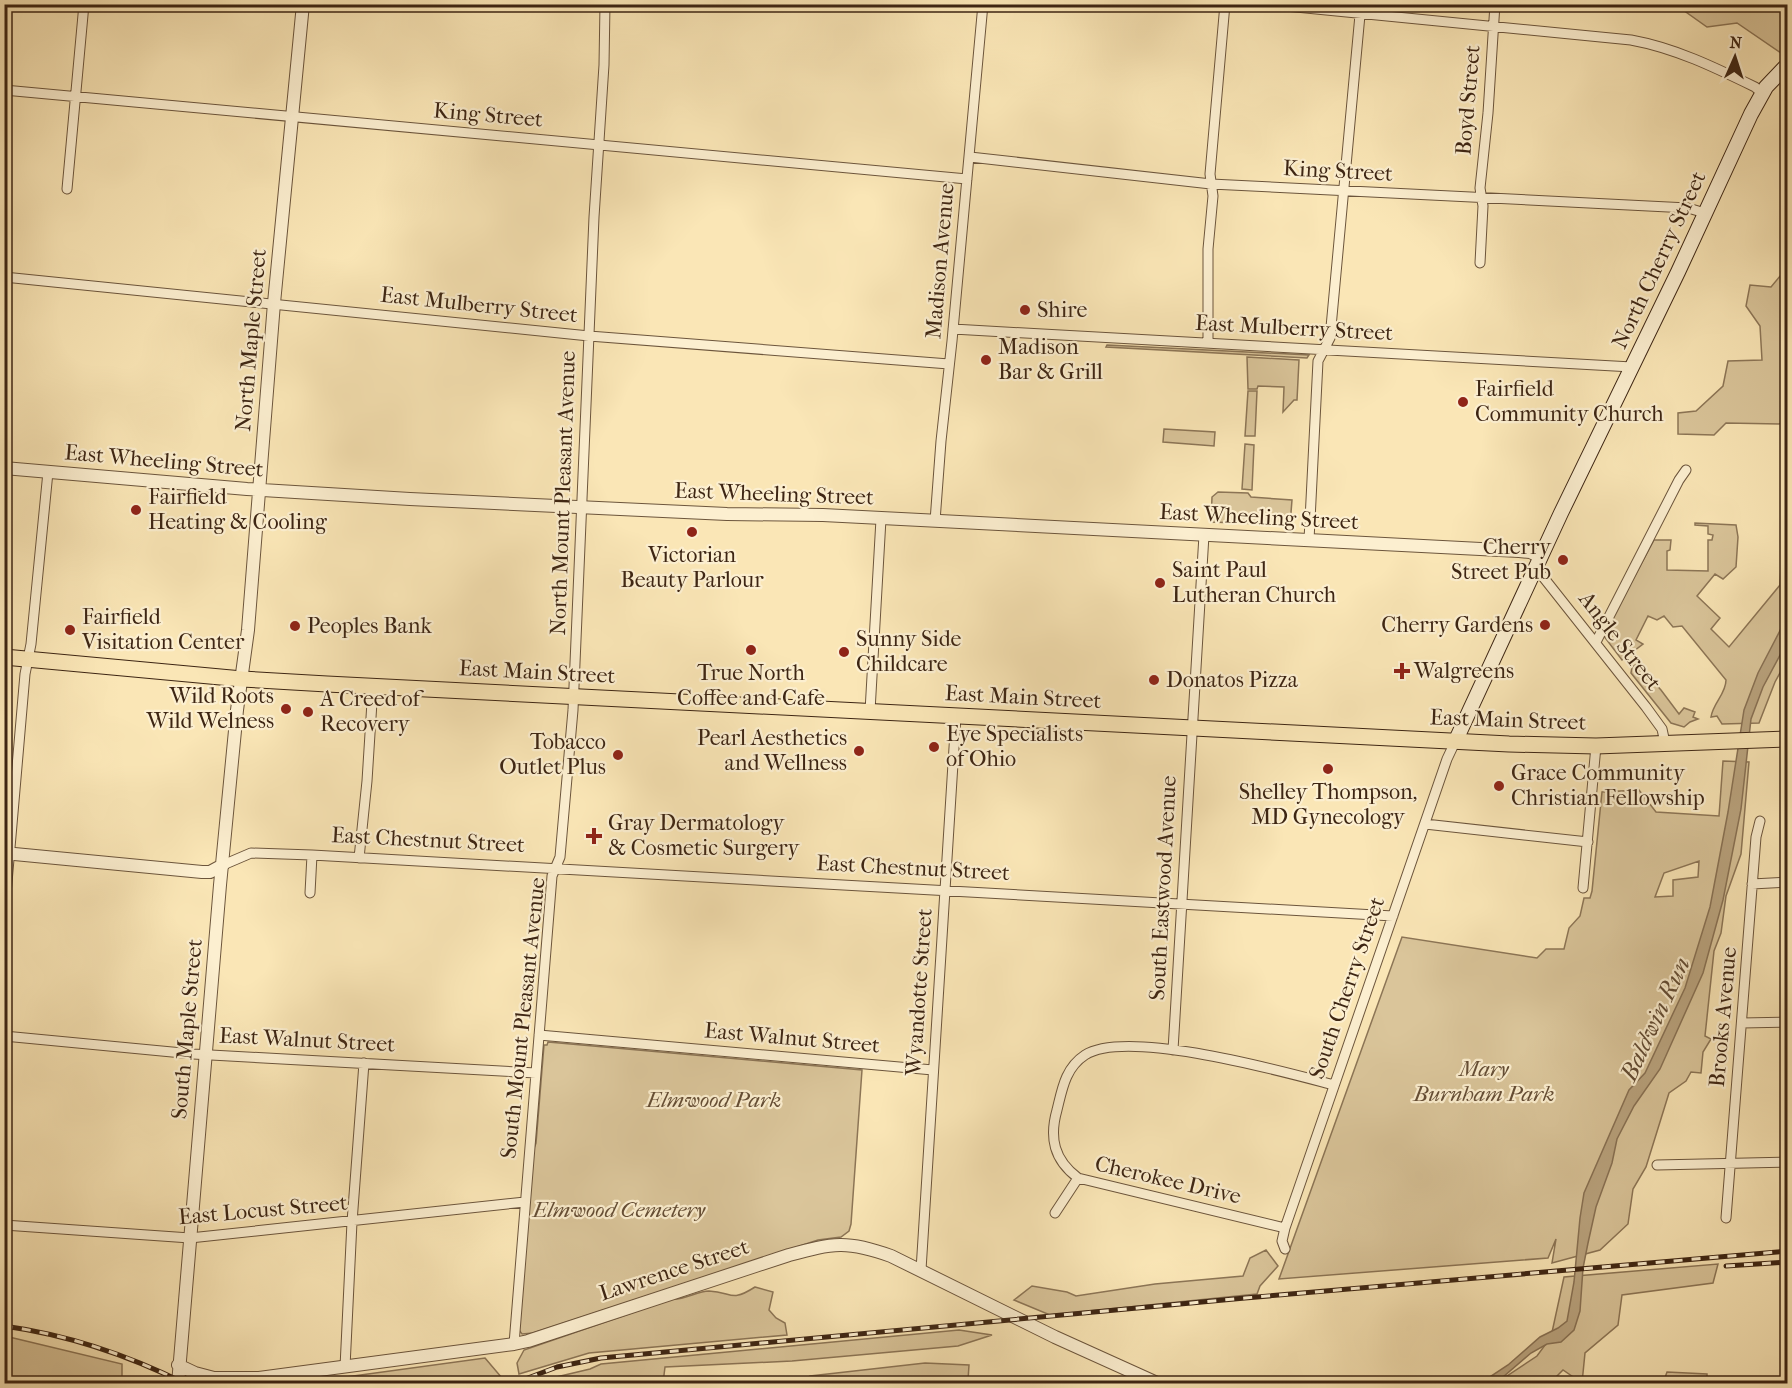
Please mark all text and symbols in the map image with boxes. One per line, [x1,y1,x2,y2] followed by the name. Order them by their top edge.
[1705,27,1765,87] north arrow
[1729,33,1743,52] text: N
[1450,44,1486,156] street label: Boyd Street
[432,97,544,133] street label: King Street
[1282,155,1394,187] street label: King Street
[1606,167,1712,353] street label: North Cherry Street
[920,182,960,340] street label: Madison Avenue
[230,247,272,432] street label: North Maple Street
[379,282,579,328] street label: East Mulberry Street
[1037,297,1087,323] place label: Shire
[1018,303,1032,317] marker: Shire
[1194,310,1394,346] street label: East Mulberry Street
[998,334,1103,385] place label: Madison Bar & Grill
[545,350,581,636] street label: North Mount Pleasant Avenue
[979,353,993,367] marker: Madison Bar & Grill
[1475,376,1664,427] place label: Fairfield Community Church
[1456,395,1470,409] marker: Fairfield Community Church
[63,439,265,483] street label: East Wheeling Street
[674,478,874,510] street label: East Wheeling Street
[148,484,327,535] place label: Fairfield Heating & Cooling
[1159,499,1360,535] street label: East Wheeling Street
[129,503,143,517] marker: Fairfield Heating & Cooling
[685,525,699,539] marker: Victorian Beauty Parlour
[1451,534,1552,585] place label: Cherry Street Pub
[620,542,764,593] place label: Victorian Beauty Parlour
[1556,553,1570,567] marker: Cherry Street Pub
[1172,557,1337,608] place label: Saint Paul Lutheran Church
[1153,576,1167,590] marker: Saint Paul Lutheran Church
[1573,586,1667,696] street label: Angle Street
[81,604,245,655] place label: Fairfield Visitation Center
[1381,612,1533,638] place label: Cherry Gardens
[307,613,432,639] place label: Peoples Bank
[1538,618,1552,632] marker: Cherry Gardens
[288,619,302,633] marker: Peoples Bank
[63,623,77,637] marker: Fairfield Visitation Center
[856,626,962,677] place label: Sunny Side Childcare
[744,643,758,657] marker: True North Coffee and Cafe
[837,645,851,659] marker: Sunny Side Childcare
[458,655,616,689] street label: East Main Street
[1413,658,1514,684] place label: Walgreens
[677,660,825,711] place label: True North Coffee and Cafe
[1395,664,1409,678] marker: Walgreens
[1166,667,1299,693] place label: Donatos Pizza
[1147,673,1161,687] marker: Donatos Pizza
[944,680,1102,714] street label: East Main Street
[146,683,274,734] place label: Wild Roots Wild Welness
[319,686,424,737] place label: A Creed of Recovery
[279,702,293,716] marker: Wild Roots Wild Welness
[1429,704,1587,736] street label: East Main Street
[301,705,315,719] marker: A Creed of Recovery
[946,721,1083,772] place label: Eye Specialists of Ohio
[697,725,847,776] place label: Pearl Aesthetics and Wellness
[499,729,606,780] place label: Tobacco Outlet Plus
[927,740,941,754] marker: Eye Specialists of Ohio
[852,744,866,758] marker: Pearl Aesthetics and Wellness
[611,748,625,762] marker: Tobacco Outlet Plus
[1511,760,1705,811] place label: Grace Community Christian Fellowship
[1321,762,1335,776] marker: Shelley Thompson, MD Gynecology
[1144,775,1182,1001] street label: South Eastwood Avenue
[1239,779,1417,830] place label: Shelley Thompson, MD Gynecology
[1492,779,1506,793] marker: Grace Community Christian Fellowship
[608,810,801,861] place label: Gray Dermatology & Cosmetic Surgery
[331,822,526,858] street label: East Chestnut Street
[585,827,603,845] marker: Gray Dermatology & Cosmetic Surgery
[816,850,1011,886] street label: East Chestnut Street
[495,876,551,1160] street label: South Mount Pleasant Avenue
[1304,893,1390,1082] street label: South Cherry Street
[900,907,938,1078] street label: Wyandotte Street
[166,937,208,1120] street label: South Maple Street
[1704,946,1742,1088] street label: Brooks Avenue
[1613,953,1696,1087] water label: Baldwin Run
[703,1017,881,1059] street label: East Walnut Street
[218,1022,396,1058] street label: East Walnut Street
[1413,1056,1554,1107] park label: Mary Burnham Park
[645,1087,781,1113] park label: Elmwood Park
[1092,1151,1244,1209] street label: Cherokee Drive
[177,1190,349,1230] street label: East Locust Street
[531,1197,706,1223] park label: Elmwood Cemetery
[596,1234,752,1306] street label: Lawrence Street

